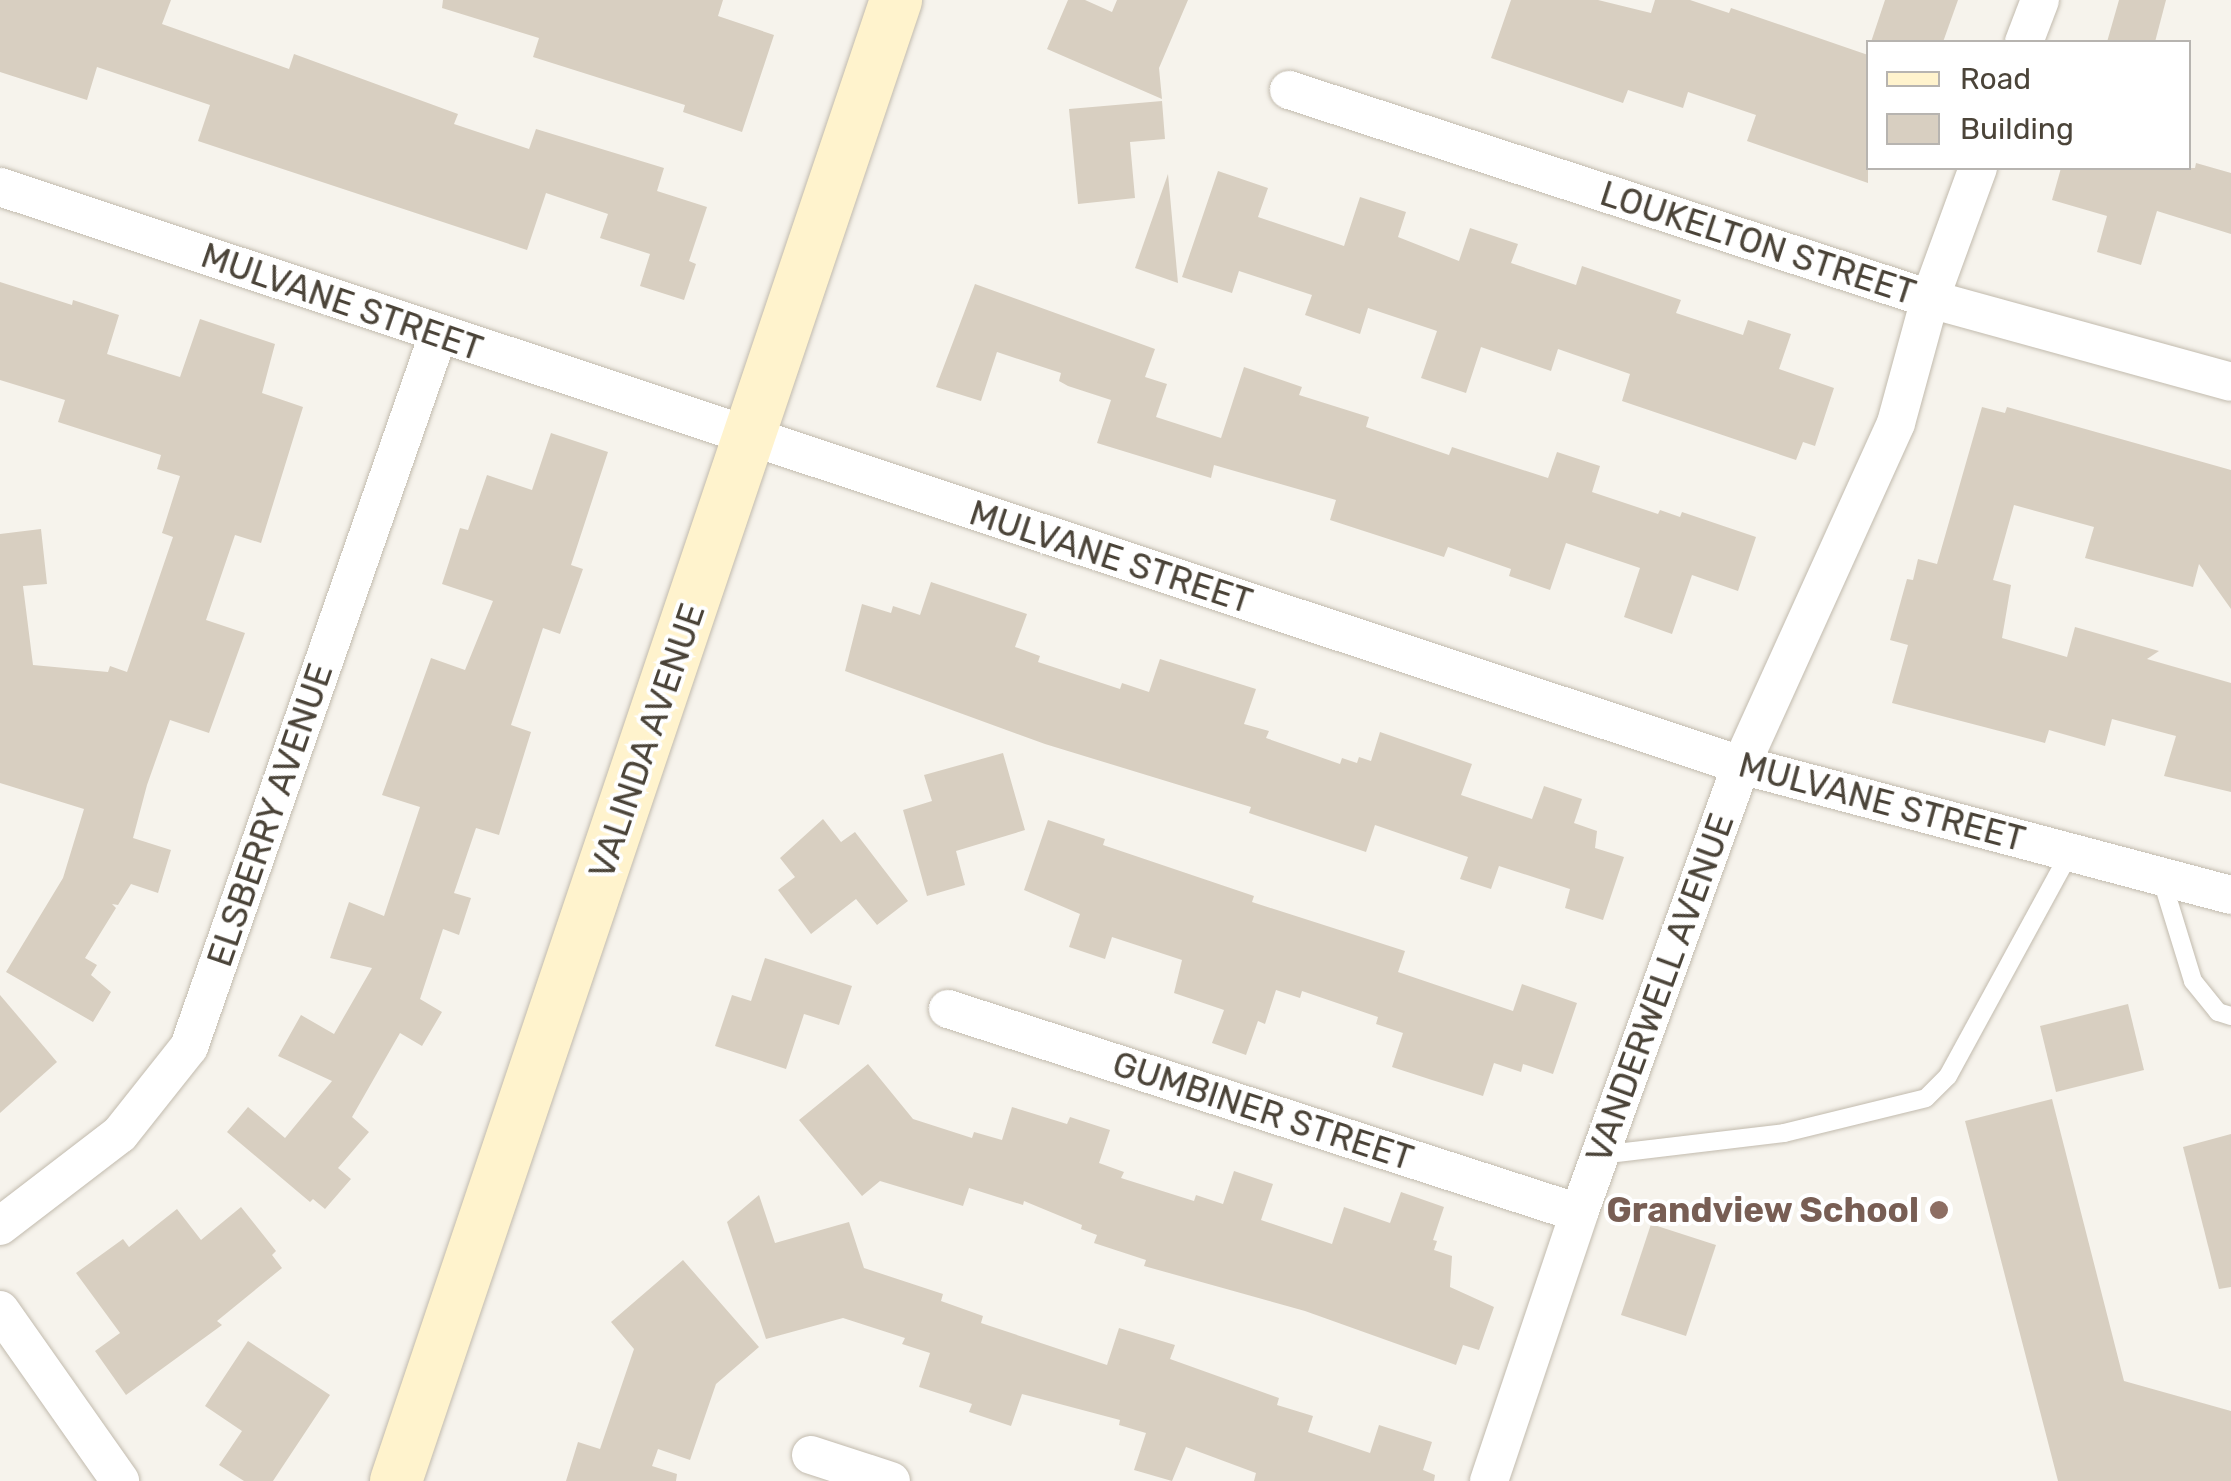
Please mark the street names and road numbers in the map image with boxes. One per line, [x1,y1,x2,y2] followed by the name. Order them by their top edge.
[1595,172,1921,314] street label: LOUKELTON STREET
[196,234,488,370] street label: MULVANE STREET
[964,491,1258,623] street label: MULVANE STREET
[580,597,714,885] street label: VALINDA AVENUE
[198,657,342,973] street label: ELSBERRY AVENUE
[1734,744,2030,860] street label: MULVANE STREET
[1577,807,1743,1169] street label: VANDERWELL AVENUE
[1107,1043,1419,1179] street label: GUMBINER STREET

